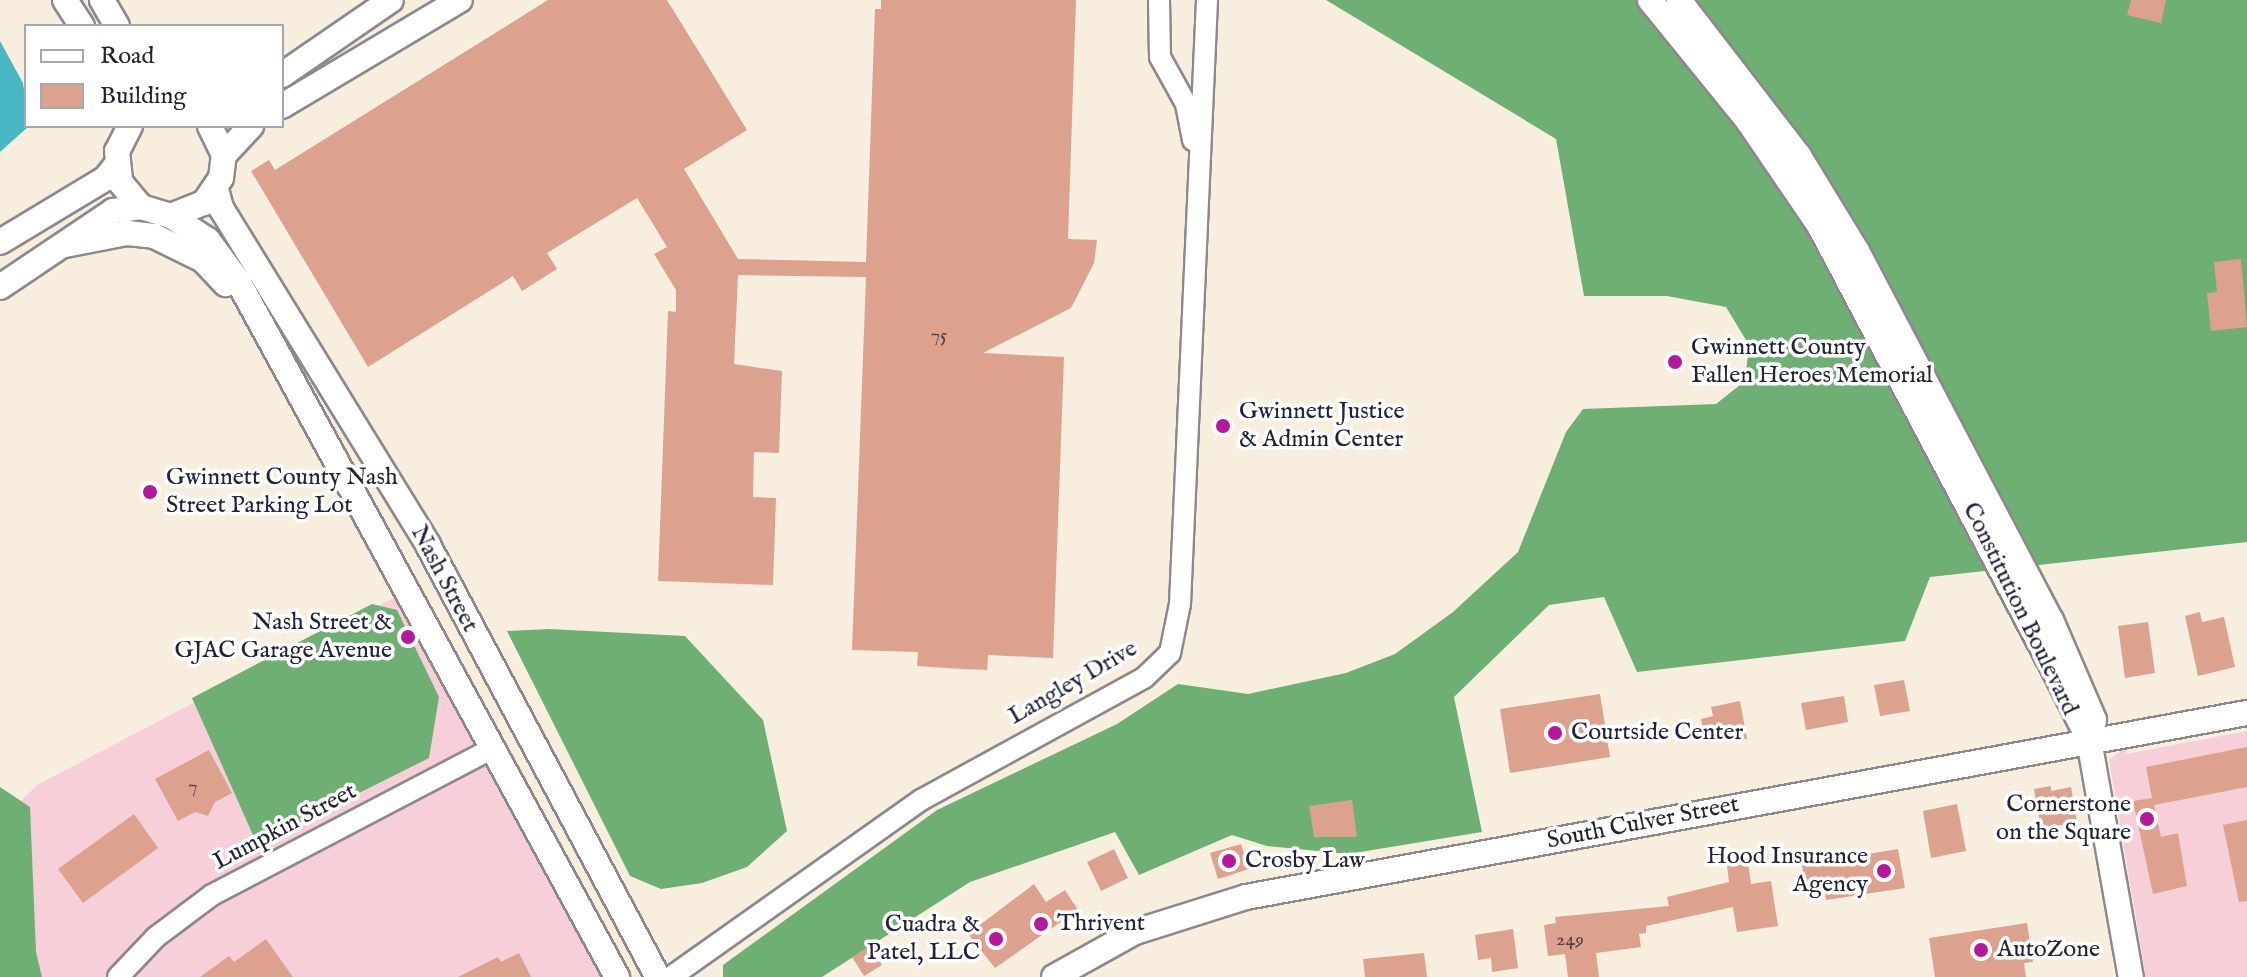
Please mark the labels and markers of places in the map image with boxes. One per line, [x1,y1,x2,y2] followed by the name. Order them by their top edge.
[1691,334,1933,390] place label: Gwinnett County Fallen Heroes Memorial
[1666,353,1684,371] marker: Gwinnett County Fallen Heroes Memorial
[1239,398,1404,454] place label: Gwinnett Justice & Admin Center
[1214,417,1232,435] marker: Gwinnett Justice & Admin Center
[166,464,398,520] place label: Gwinnett County Nash Street Parking Lot
[141,483,159,501] marker: Gwinnett County Nash Street Parking Lot
[174,609,392,665] place label: Nash Street & GJAC Garage Avenue
[399,628,417,646] marker: Nash Street & GJAC Garage Avenue
[1571,719,1743,747] place label: Courtside Center
[1546,724,1564,742] marker: Courtside Center
[1996,791,2131,847] place label: Cornerstone on the Square
[2138,810,2156,828] marker: Cornerstone on the Square
[1707,843,1868,899] place label: Hood Insurance Agency
[1245,847,1365,875] place label: Crosby Law
[1220,852,1238,870] marker: Crosby Law
[1875,862,1893,880] marker: Hood Insurance Agency
[1057,910,1145,938] place label: Thrivent
[867,911,980,967] place label: Cuadra & Patel, LLC
[1032,915,1050,933] marker: Thrivent
[987,930,1005,948] marker: Cuadra & Patel, LLC
[1997,936,2100,964] place label: AutoZone
[1972,941,1990,959] marker: AutoZone

